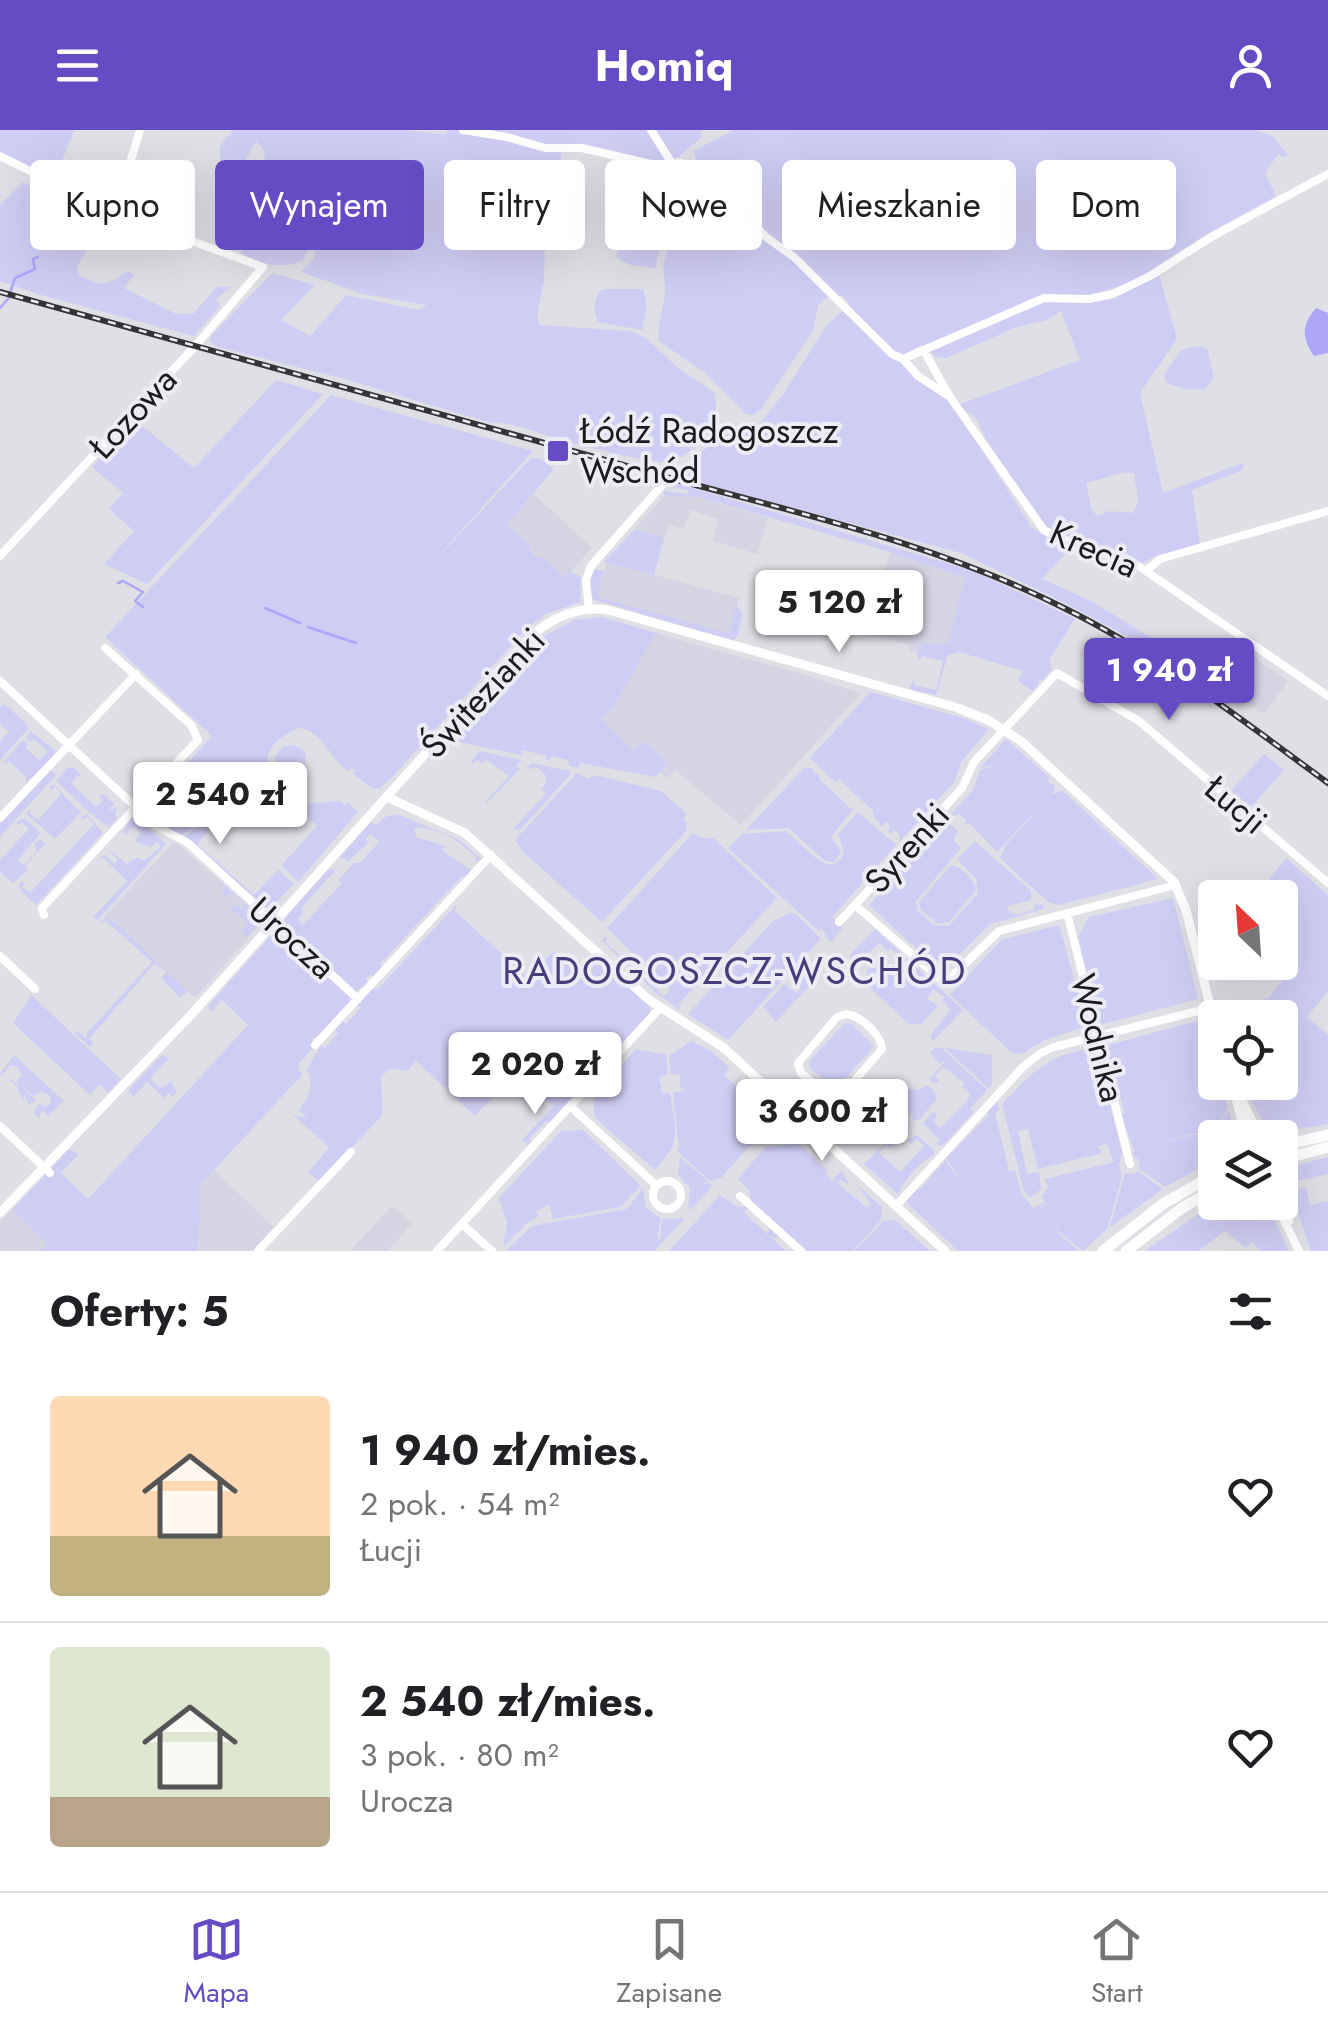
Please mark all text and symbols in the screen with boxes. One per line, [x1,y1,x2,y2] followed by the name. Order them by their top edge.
[594,33,734,98] text: Homiq
[50,38,105,93] icon: menu
[1223,38,1278,93] icon: person
[30,160,195,250] chip: Kupno
[215,160,424,250] chip: Wynajem
[444,160,585,250] chip: Filtry
[605,160,762,250] chip: Nowe
[782,160,1016,250] chip: Mieszkanie
[1036,160,1176,250] chip: Dom
[77,356,189,471] street label: Łozowa
[579,406,838,496] place label: Łódź Radogoszcz Wschód
[545,438,571,464] marker: Łódź Radogoszcz Wschód
[1042,507,1146,591] street label: Krecia
[736,570,942,655] pin: 5 120 zł
[777,579,901,625] text: 5 120 zł
[409,616,557,770] street label: Świtezianki
[1066,638,1272,723] pin: 1 940 zł
[1106,647,1232,693] text: 1 940 zł
[117,762,323,847] pin: 2 540 zł
[1193,763,1278,846] street label: Łucji
[155,771,285,817] text: 2 540 zł
[853,792,961,904] street label: Syrenki
[1198,880,1298,980] north arrow
[1198,880,1298,1220] map controls
[237,885,347,991] street label: Urocza
[502,943,968,998] district label: RADOGOSZCZ-WSCHÓD
[1058,969,1138,1107] street label: Wodnika
[1198,1000,1298,1100] button: locate
[432,1032,638,1117] pin: 2 020 zł
[471,1041,599,1087] text: 2 020 zł
[719,1079,925,1164] pin: 3 600 zł
[758,1088,886,1134] text: 3 600 zł
[1198,1120,1298,1220] button: layers
[50,1281,229,1342] text: Oferty: 5
[1223,1284,1278,1339] icon: filters
[360,1420,650,1481] text: 1 940 zł/mies.
[130,1436,250,1556] icon: home
[1223,1469,1278,1524] icon: heart
[360,1481,559,1527] text: 2 pok. · 54 m²
[360,1527,422,1573] text: Łucji
[360,1671,656,1732] text: 2 540 zł/mies.
[130,1687,250,1807] icon: home
[1223,1720,1278,1775] icon: heart
[360,1732,559,1778] text: 3 pok. · 80 m²
[360,1778,453,1824] text: Urocza
[184,1912,249,2013] tab: Mapa
[616,1912,722,2013] tab: Zapisane
[1089,1912,1144,2013] tab: Start

